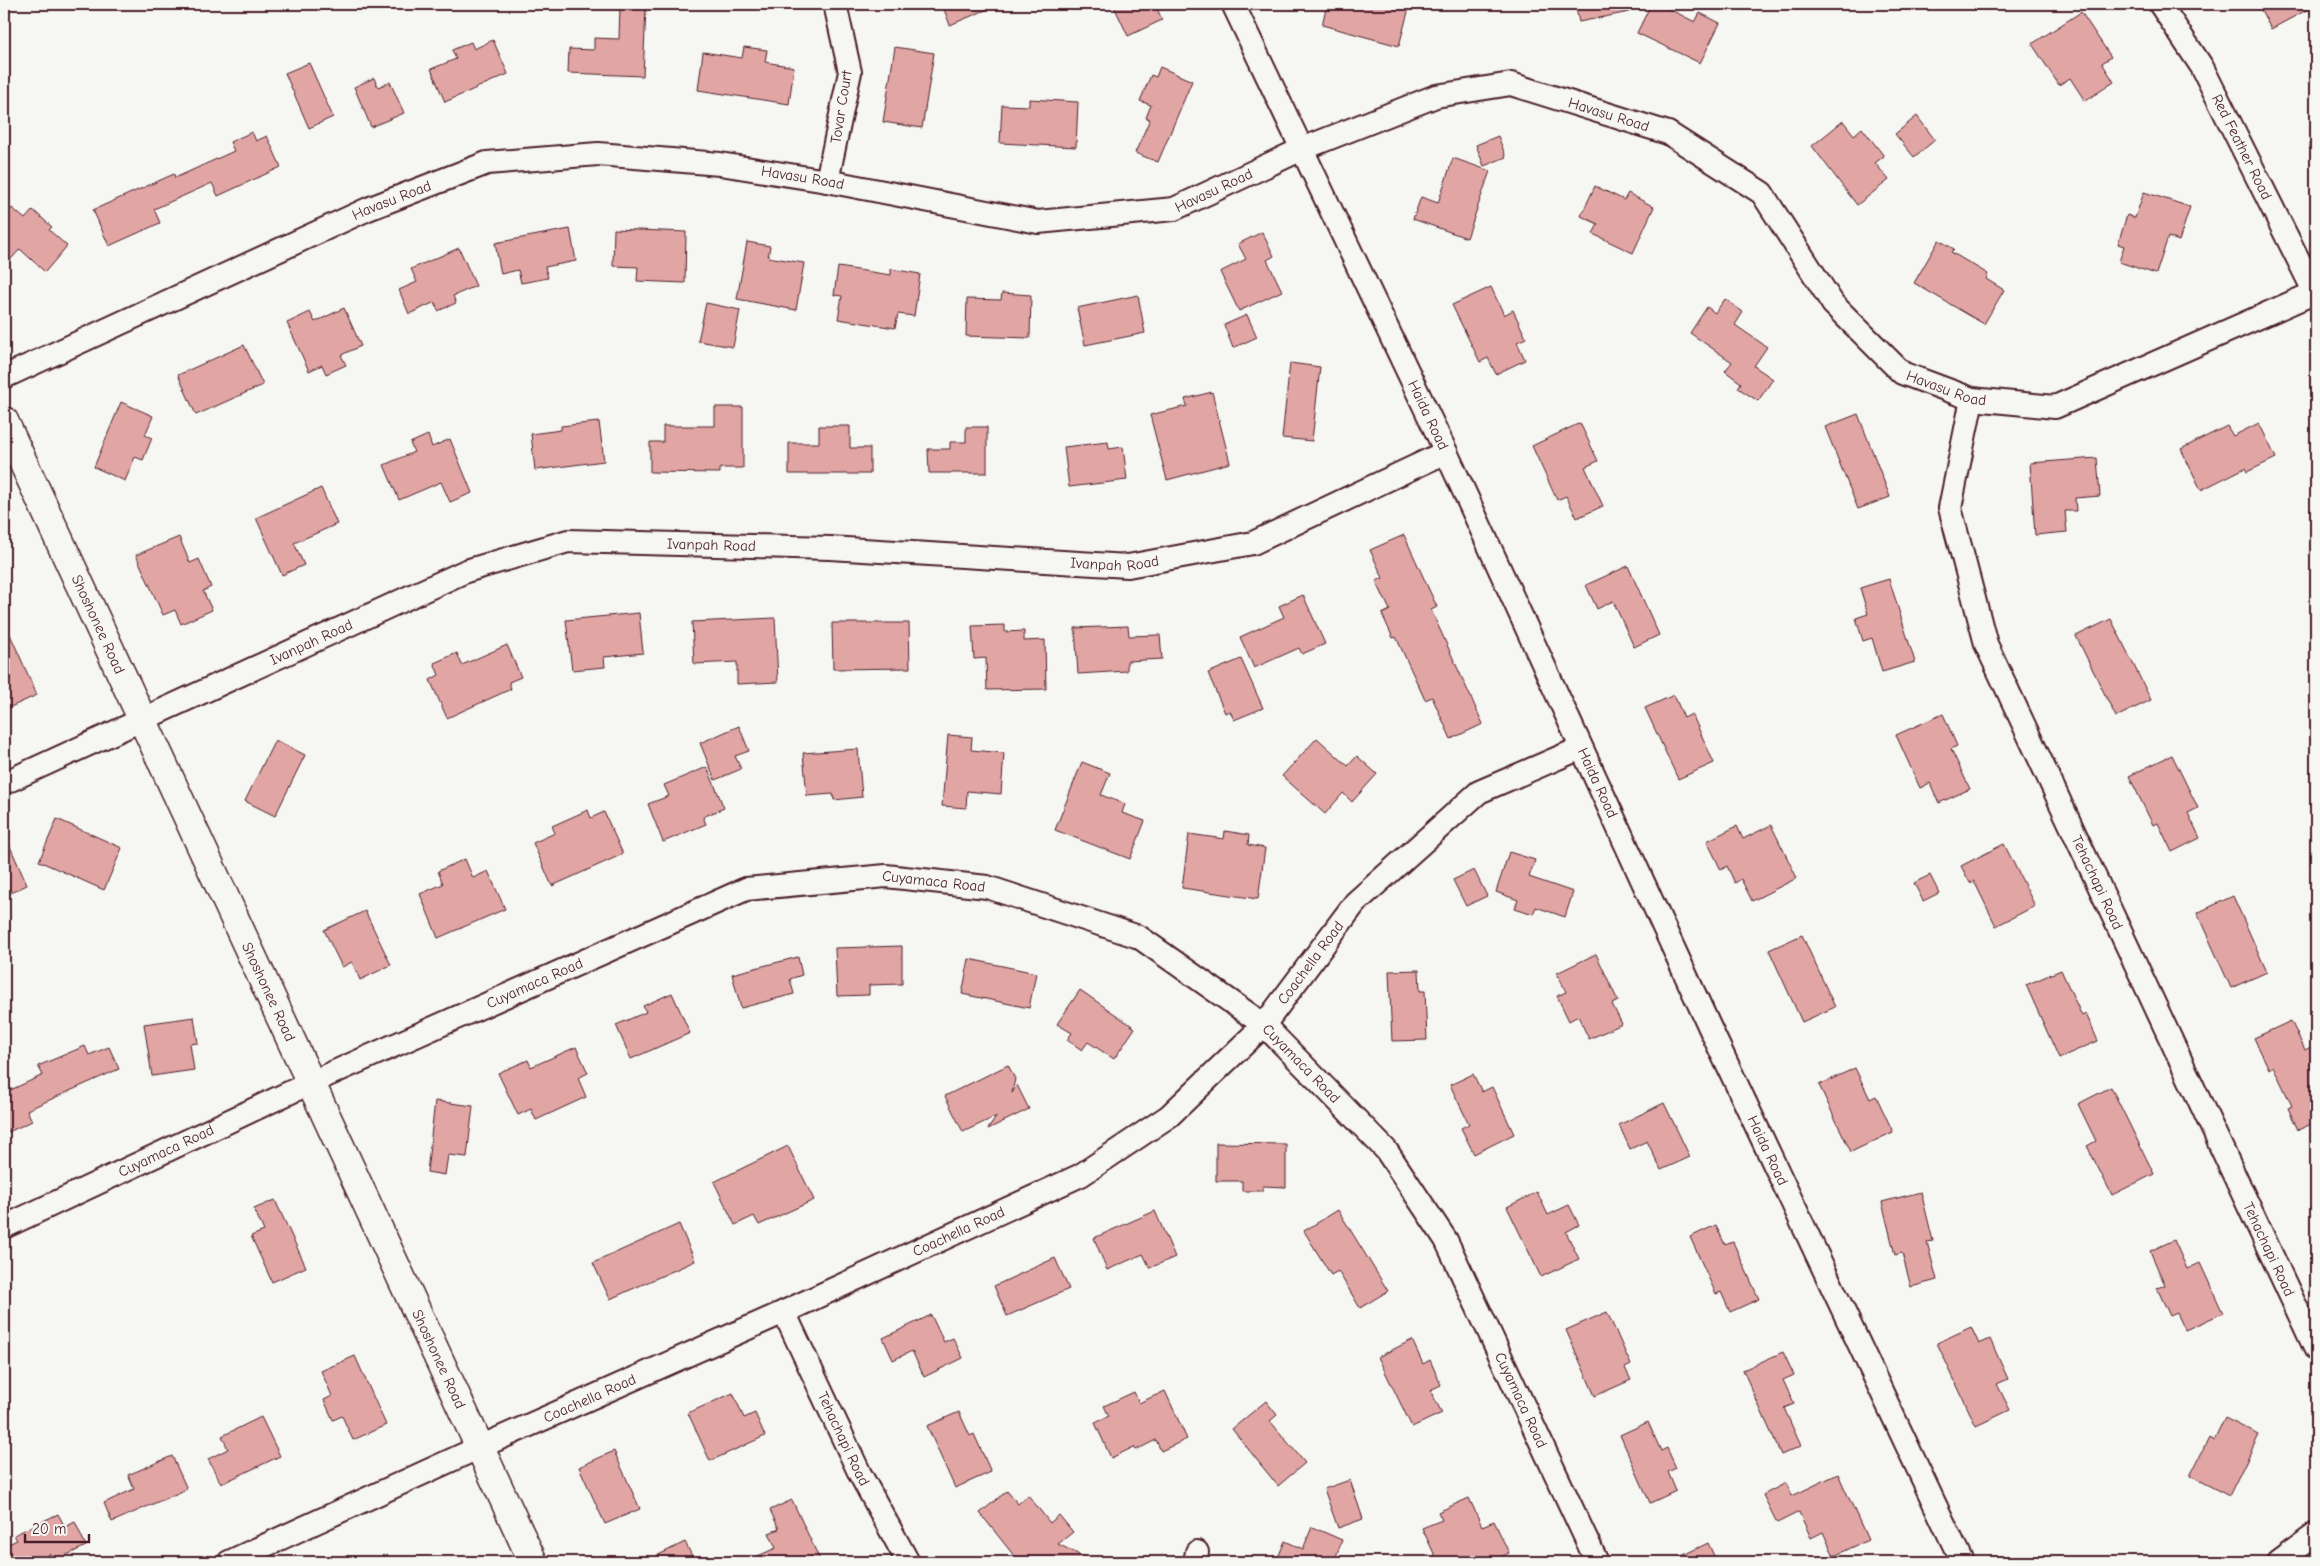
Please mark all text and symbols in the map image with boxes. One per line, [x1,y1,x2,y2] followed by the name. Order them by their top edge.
[826,68,856,145] street label: Tovar Court
[2208,91,2276,203] street label: Red Feather Road
[1566,93,1651,136] street label: Havasu Road
[760,162,846,193] street label: Havasu Road
[1172,164,1255,216] street label: Havasu Road
[349,176,434,224] street label: Havasu Road
[1904,366,1987,409] street label: Havasu Road
[1404,377,1453,453] street label: Haida Road
[667,535,756,555] street label: Ivanpah Road
[1070,551,1160,575] street label: Ivanpah Road
[68,572,129,677] street label: Shoshonee Road
[267,615,355,669] street label: Ivanpah Road
[1574,745,1621,821] street label: Haida Road
[2068,832,2127,932] street label: Tehachapi Road
[881,867,986,896] street label: Cuyamaca Road
[1274,917,1347,1008] street label: Coachella Road
[238,939,299,1044] street label: Shoshonee Road
[484,954,586,1012] street label: Cuyamaca Road
[1259,1020,1344,1107] street label: Cuyamaca Road
[1744,1113,1792,1188] street label: Haida Road
[115,1121,217,1181] street label: Cuyamaca Road
[2239,1199,2299,1299] street label: Tehachapi Road
[910,1202,1008,1260] street label: Coachella Road
[408,1307,470,1411] street label: Shoshonee Road
[1491,1349,1551,1451] street label: Cuyamaca Road
[540,1370,639,1427] street label: Coachella Road
[814,1389,874,1489] street label: Tehachapi Road
[25,1511,89,1543] scale bar
[32,1520,66,1538] text: 20 m

